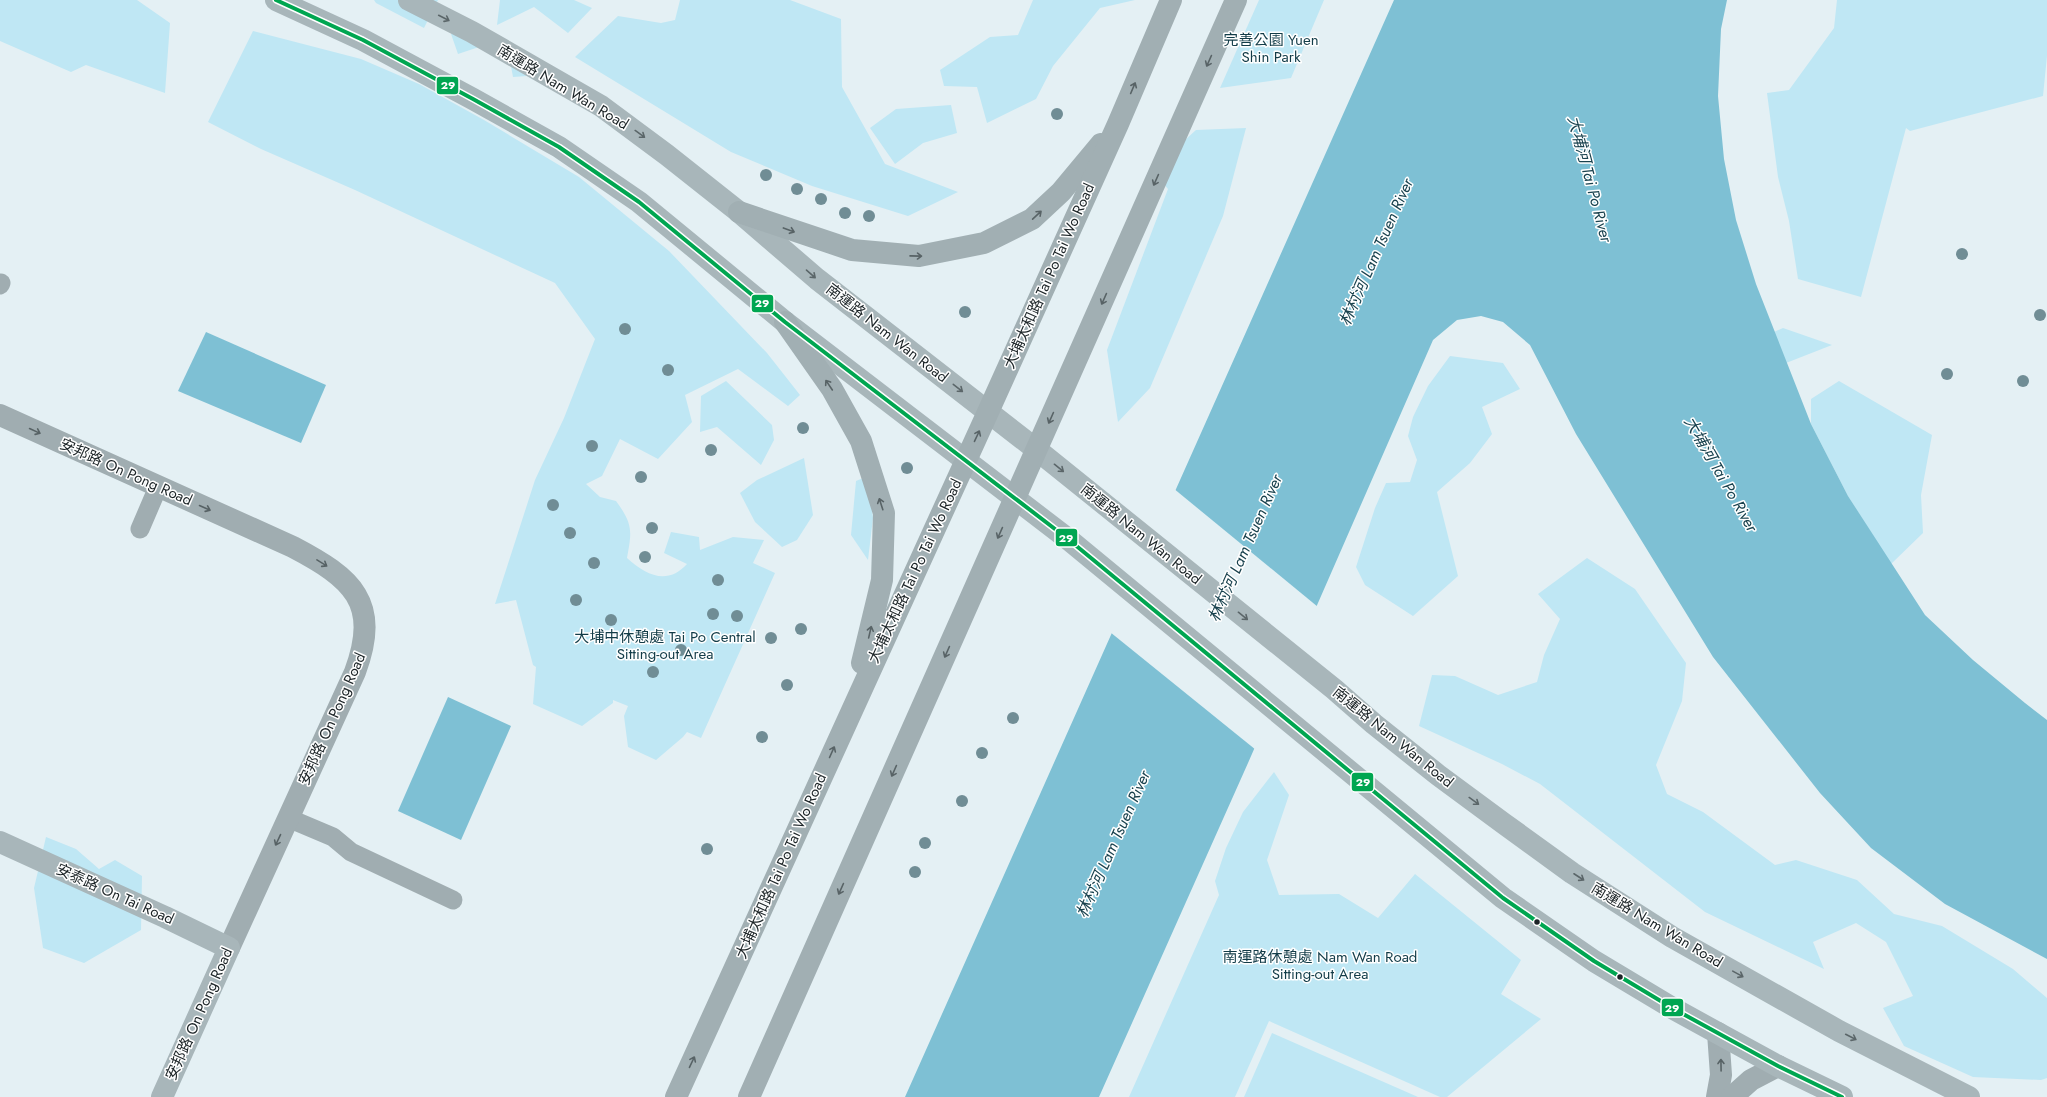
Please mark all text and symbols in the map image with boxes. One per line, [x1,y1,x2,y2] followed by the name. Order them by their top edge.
[438,15,450,22] one-way arrow
[1223,29,1319,68] park label: 完善公園 Yuen Shin Park
[493,39,633,135] street label: 南運路 Nam Wan Road
[1205,55,1212,67] one-way arrow
[436,76,459,95] line badge: 29
[441,77,455,93] text: 29
[1130,82,1137,94] one-way arrow
[1562,113,1618,246] water label: 大埔河 Tai Po River
[634,130,645,138] one-way arrow
[1333,173,1420,329] water label: 林村河 Lam Tsuen River
[1152,174,1159,186] one-way arrow
[998,180,1100,372] street label: 大埔太和路 Tai Po Tai Wo Road
[1032,210,1042,220] one-way arrow
[783,226,795,234] one-way arrow
[909,252,922,259] one-way arrow
[806,269,817,278] one-way arrow
[821,278,953,388] street label: 南運路 Nam Wan Road
[1099,292,1107,304] one-way arrow
[751,294,774,313] line badge: 29
[755,295,769,311] text: 29
[825,380,833,391] one-way arrow
[952,384,963,392] one-way arrow
[1047,411,1054,423] one-way arrow
[1679,412,1764,538] water label: 大埔河 Tai Po River
[29,428,41,435] one-way arrow
[974,430,981,442] one-way arrow
[56,433,196,511] street label: 安邦路 On Pong Road
[1054,464,1065,473] one-way arrow
[1202,469,1289,625] water label: 林村河 Lam Tsuen River
[863,475,967,667] street label: 大埔太和路 Tai Po Tai Wo Road
[1076,478,1206,590] street label: 南運路 Nam Wan Road
[877,497,884,510] one-way arrow
[198,505,210,512] one-way arrow
[995,527,1003,539] one-way arrow
[1055,528,1078,547] line badge: 29
[1059,530,1073,546] text: 29
[317,559,328,567] one-way arrow
[1238,612,1249,621] one-way arrow
[866,625,874,638] one-way arrow
[574,626,756,665] park label: 大埔中休憩處 Tai Po Central Sitting-out Area
[943,646,950,658] one-way arrow
[293,649,371,789] street label: 安邦路 On Pong Road
[1328,681,1458,793] street label: 南運路 Nam Wan Road
[829,746,836,758] one-way arrow
[890,764,897,776] one-way arrow
[1070,765,1157,921] water label: 林村河 Lam Tsuen River
[730,770,832,962] street label: 大埔太和路 Tai Po Tai Wo Road
[1351,772,1374,792] line badge: 29
[1356,774,1370,790] text: 29
[1468,797,1479,805] one-way arrow
[274,833,281,845] one-way arrow
[52,858,178,930] street label: 安泰路 On Tai Road
[1573,874,1585,882] one-way arrow
[1587,877,1727,973] street label: 南運路 Nam Wan Road
[837,883,844,895] one-way arrow
[1532,917,1542,927] unlabelled marker
[160,944,238,1084] street label: 安邦路 On Pong Road
[1223,946,1417,985] park label: 南運路休憩處 Nam Wan Road Sitting-out Area
[1732,971,1744,978] one-way arrow
[1615,972,1625,982] unlabelled marker
[1661,998,1684,1017] line badge: 29
[1665,1000,1679,1016] text: 29
[1845,1034,1857,1041] one-way arrow
[689,1056,696,1068] one-way arrow
[1717,1059,1725,1072] one-way arrow

